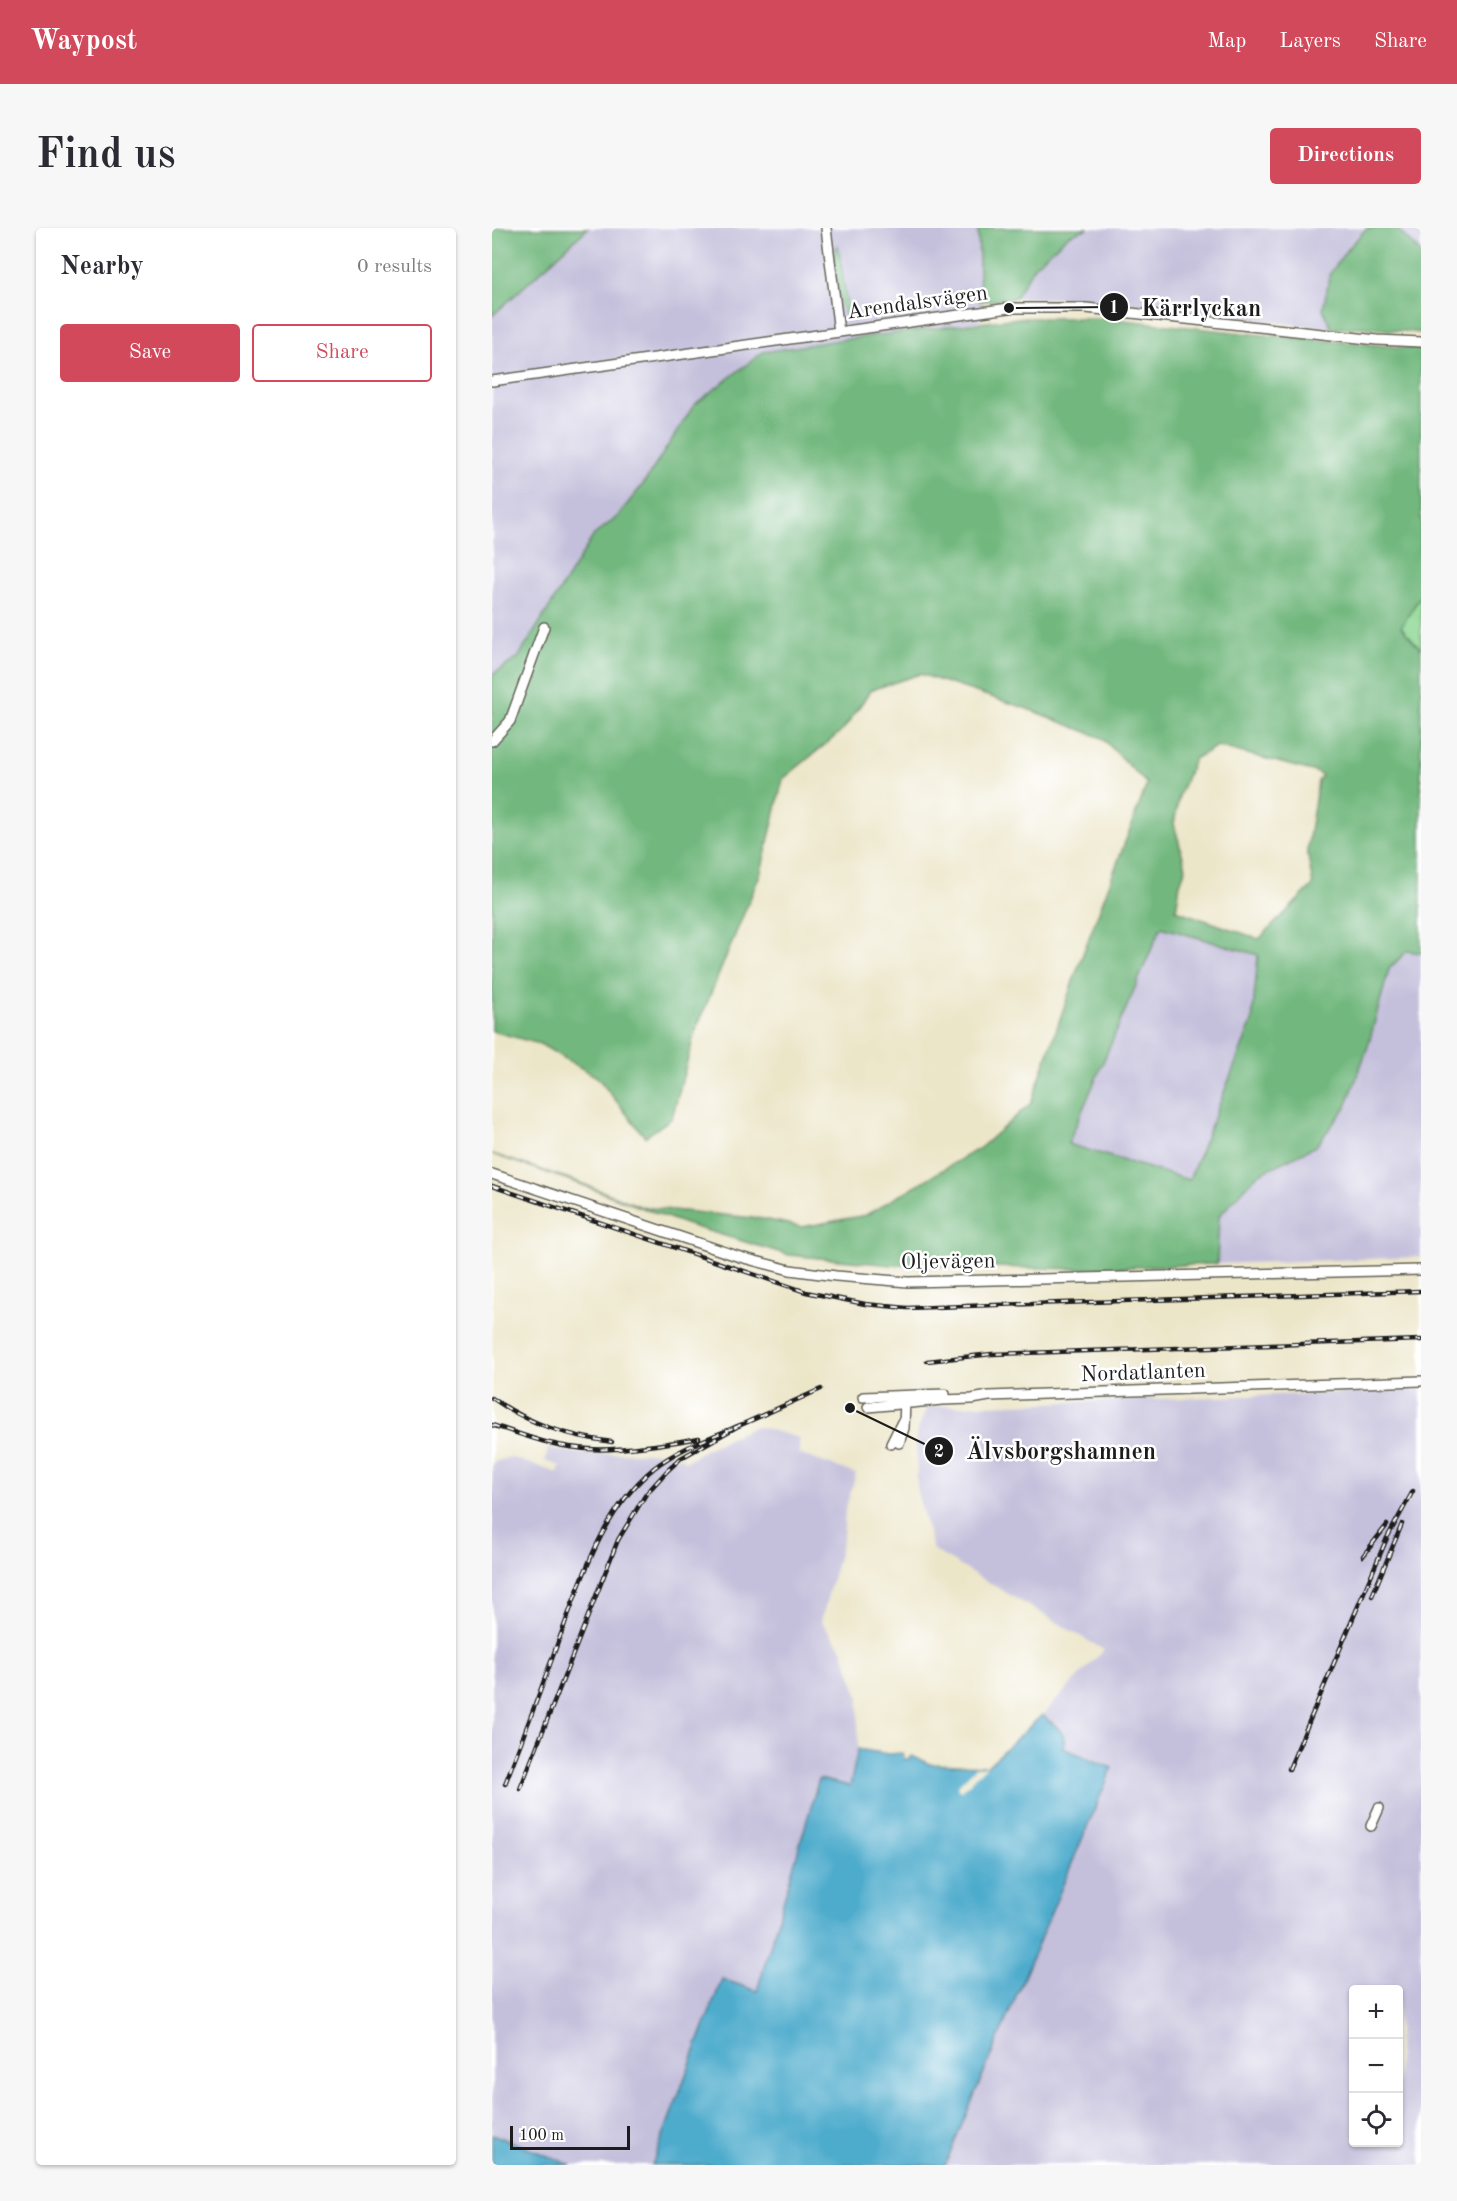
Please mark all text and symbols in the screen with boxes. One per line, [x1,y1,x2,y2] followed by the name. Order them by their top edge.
[30,28,137,56] text: Waypost
[1207,31,1246,52] text: Map
[1279,31,1341,52] text: Layers
[1374,31,1427,52] text: Share
[1270,128,1421,184] button: Directions
[36,135,175,177] text: Find us
[60,254,144,280] text: Nearby
[357,257,432,277] text: 0 results
[845,282,989,324] street label: Arendalsvägen
[1099,286,1273,328] callout: Kärrlyckan
[1141,298,1261,322] text: Kärrlyckan
[1109,299,1119,317] text: 1
[60,324,240,382] button: Save
[252,324,432,382] button: Share
[900,1250,996,1274] street label: Oljevägen
[1080,1360,1206,1386] street label: Nordatlanten
[924,1430,1168,1472] callout: Älvsborgshamnen
[966,1436,1156,1465] text: Älvsborgshamnen
[934,1443,944,1461] text: 2
[1349,1985,1403,2147] map controls
[1349,1985,1403,2039] button: +
[1349,2039,1403,2093] button: −
[1349,2093,1403,2147] button: locate
[510,2123,630,2150] scale bar
[519,2128,564,2144] text: 100 m

